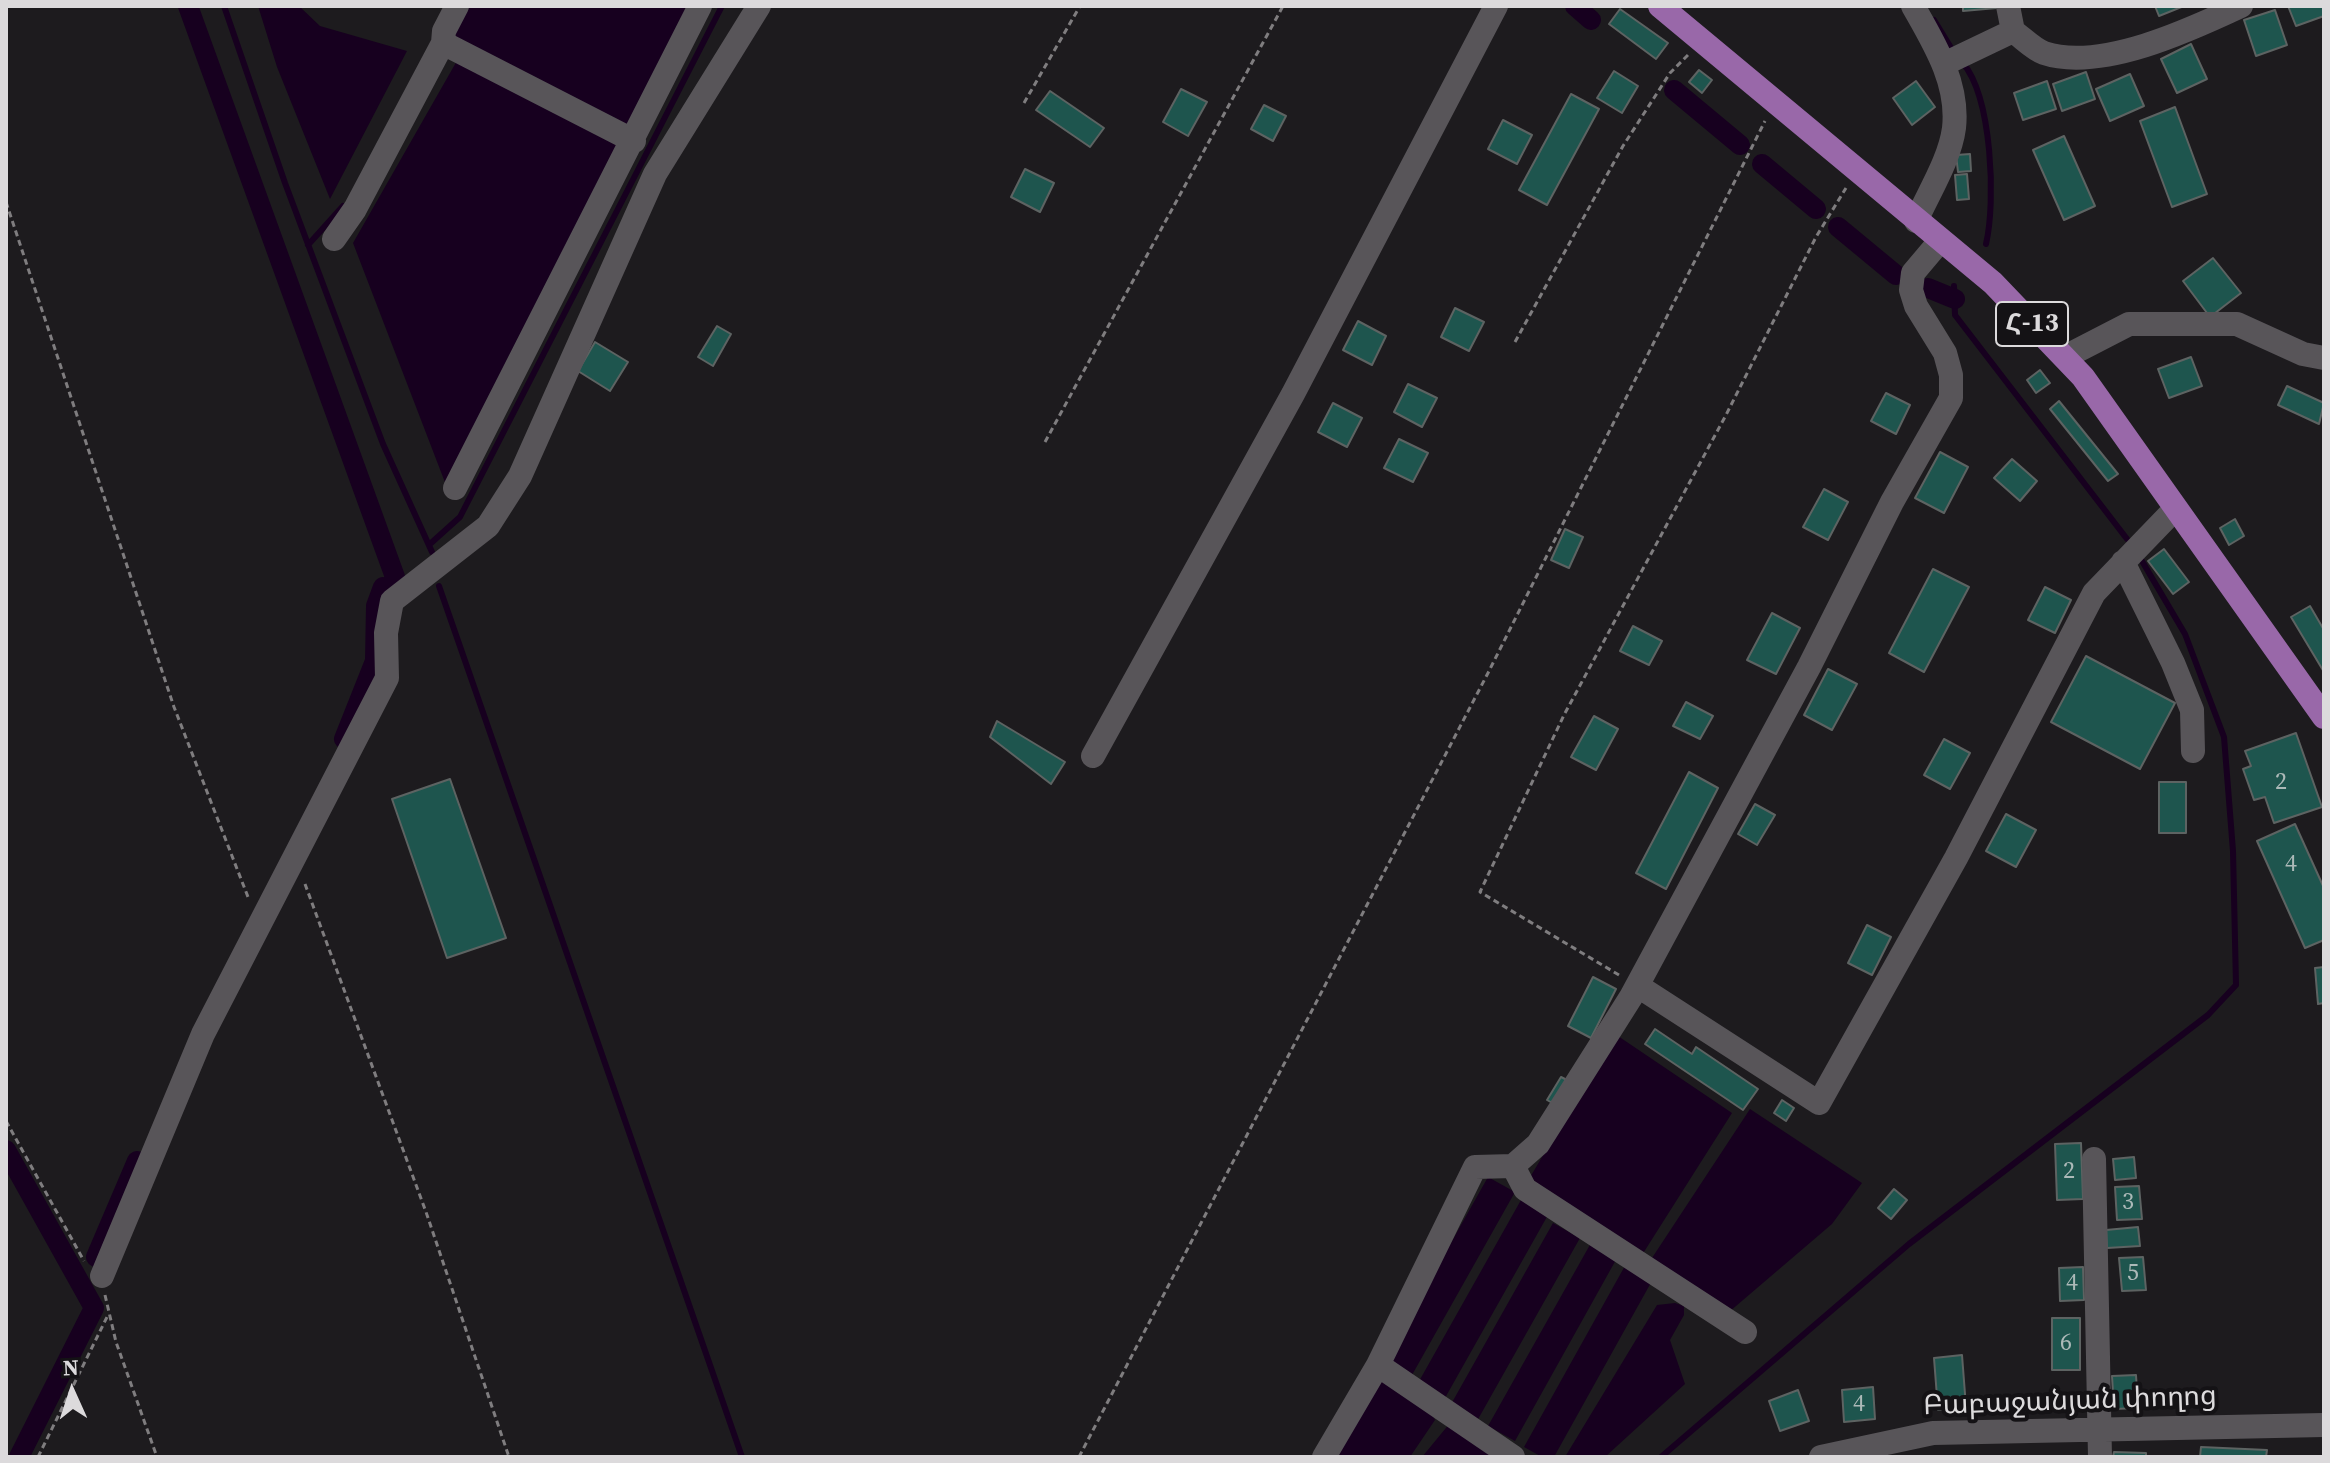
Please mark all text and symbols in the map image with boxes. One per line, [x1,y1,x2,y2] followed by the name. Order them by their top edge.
[1996,302,2068,346] road number: Հ-13
[2275,769,2287,797] house number: 2
[2285,851,2297,879] house number: 4
[2063,1158,2075,1186] house number: 2
[2122,1189,2134,1217] house number: 3
[2127,1260,2139,1288] house number: 5
[2066,1270,2078,1298] house number: 4
[2060,1330,2072,1358] house number: 6
[32,1351,112,1431] north arrow
[62,1352,80,1382] text: N
[1923,1380,2217,1424] street label: Բաբաջանյան փողոց
[1853,1391,1865,1419] house number: 4

